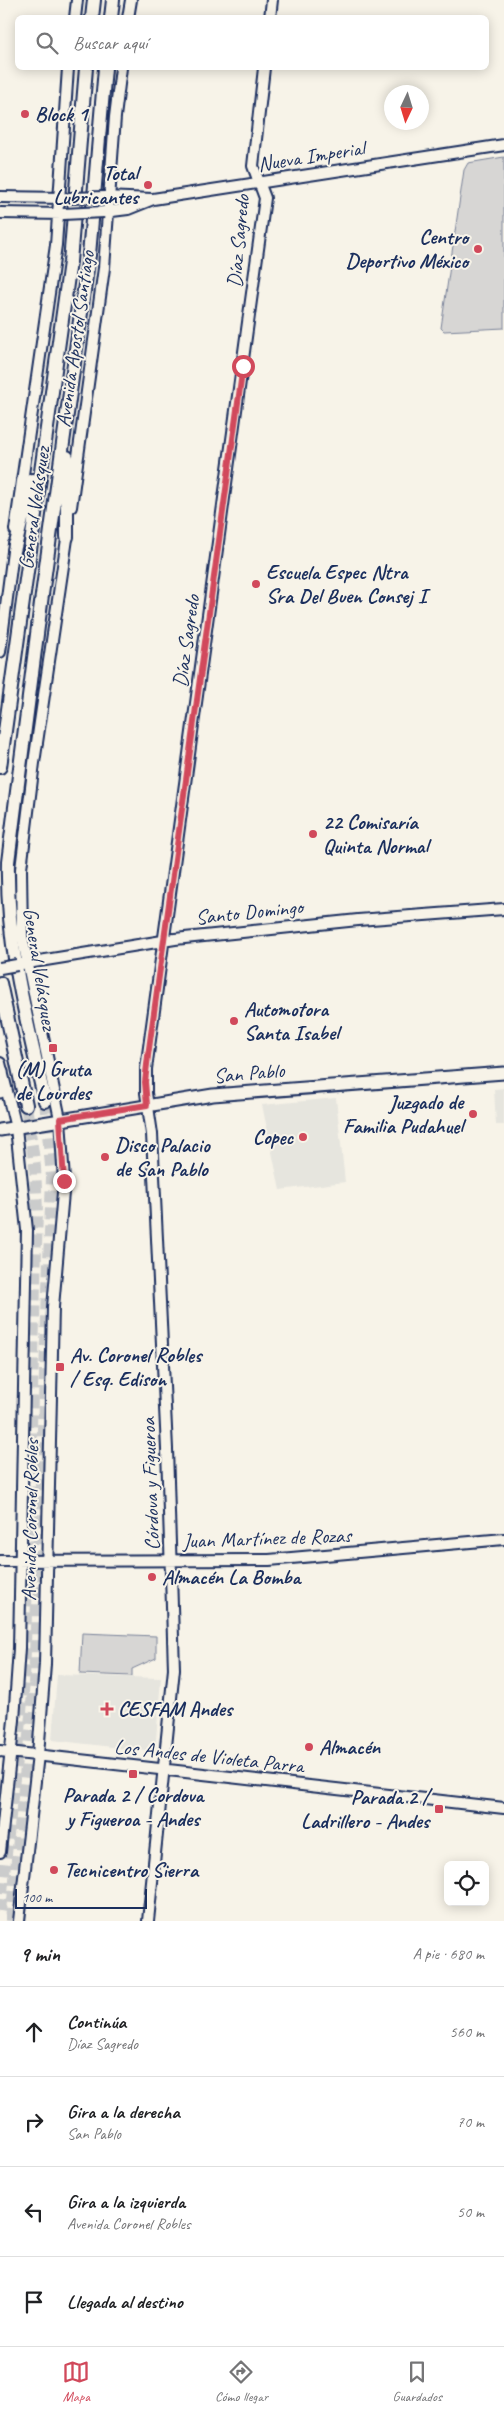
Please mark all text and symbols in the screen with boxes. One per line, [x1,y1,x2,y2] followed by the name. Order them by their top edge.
[15,15,489,70] search box
[33,29,61,57] icon: search
[73,31,147,55] text: Buscar aquí
[384,85,429,130] north arrow
[35,101,90,127] place label: Block 1
[19,108,31,120] marker: Block 1
[256,134,370,177] street label: Nueva Imperial
[54,160,142,210] place label: Total Lubricantes
[142,179,154,191] marker: Total Lubricantes
[221,192,255,288] street label: Díaz Sagredo
[346,224,470,274] place label: Centro Deportivo México
[472,243,484,255] marker: Centro Deportivo México
[50,247,100,429] street label: Avenida Apostol Santiago
[232,355,255,378] route start
[13,444,56,571] street label: General Velásquez
[266,559,431,609] place label: Escuela Espec Ntra Sra Del Buen Consej I
[250,578,262,590] marker: Escuela Espec Ntra Sra Del Buen Consej I
[167,592,206,689] street label: Díaz Sagredo
[323,809,432,859] place label: 22 Comisaría Quinta Normal
[307,828,319,840] marker: 22 Comisaría Quinta Normal
[194,893,306,931] street label: Santo Domingo
[17,906,63,1034] street label: General Velásquez
[244,996,343,1046] place label: Automotora Santa Isabel
[228,1015,240,1027] marker: Automotora Santa Isabel
[47,1042,59,1054] marker: (M) Gruta de Lourdes
[15,1056,93,1106] place label: (M) Gruta de Lourdes
[213,1057,287,1089] street label: San Pablo
[343,1089,467,1139] place label: Juzgado de Familia Pudahuel
[467,1108,479,1120] marker: Juzgado de Familia Pudahuel
[253,1124,294,1150] place label: Copec
[297,1131,309,1143] marker: Copec
[115,1132,211,1182] place label: Disco Palacio de San Pablo
[99,1151,111,1163] marker: Disco Palacio de San Pablo
[53,1170,76,1193] route end
[70,1342,204,1392] place label: Av. Coronel Robles / Esq. Edison
[54,1361,66,1373] marker: Av. Coronel Robles / Esq. Edison
[135,1415,165,1551] street label: Córdova y Figueroa
[16,1437,44,1601] street label: Avenida Coronel Robles
[181,1522,353,1554] street label: Juan Martínez de Rozas
[162,1564,302,1590] place label: Almacén La Bomba
[146,1571,158,1583] marker: Almacén La Bomba
[118,1696,235,1722] place label: CESFAM Andes
[100,1702,114,1716] marker: CESFAM Andes
[113,1733,307,1779] street label: Los Andes de Violeta Parra
[319,1734,382,1760] place label: Almacén
[303,1741,315,1753] marker: Almacén
[127,1768,139,1780] marker: Parada 2 / Cordova y Figueroa - Andes
[63,1782,205,1832] place label: Parada 2 / Cordova y Figueroa - Andes
[301,1784,433,1834] place label: Parada 2 / Ladrillero - Andes
[433,1803,445,1815] marker: Parada 2 / Ladrillero - Andes
[64,1857,200,1883] place label: Tecnicentro Sierra
[444,1861,489,1906] map controls
[444,1861,489,1906] button: locate
[48,1864,60,1876] marker: Tecnicentro Sierra
[15,1886,148,1909] scale bar
[22,1889,52,1906] text: 100 m
[20,1941,60,1967] text: 9 min
[413,1944,484,1964] text: A pie · 680 m
[67,2010,126,2034] text: Continúa
[20,2018,48,2046] icon: ahead
[450,2022,484,2042] text: 560 m
[67,2034,138,2054] text: Díaz Sagredo
[67,2100,180,2124] text: Gira a la derecha
[20,2108,48,2136] icon: right
[457,2112,484,2132] text: 70 m
[67,2124,121,2144] text: San Pablo
[67,2190,185,2214] text: Gira a la izquierda
[20,2198,48,2226] icon: left
[457,2202,484,2222] text: 50 m
[67,2214,190,2234] text: Avenida Coronel Robles
[20,2288,48,2316] icon: arrive
[67,2290,183,2314] text: Llegada al destino
[62,2358,90,2405] tab: Mapa
[215,2358,268,2405] tab: Cómo llegar
[393,2358,442,2405] tab: Guardados

